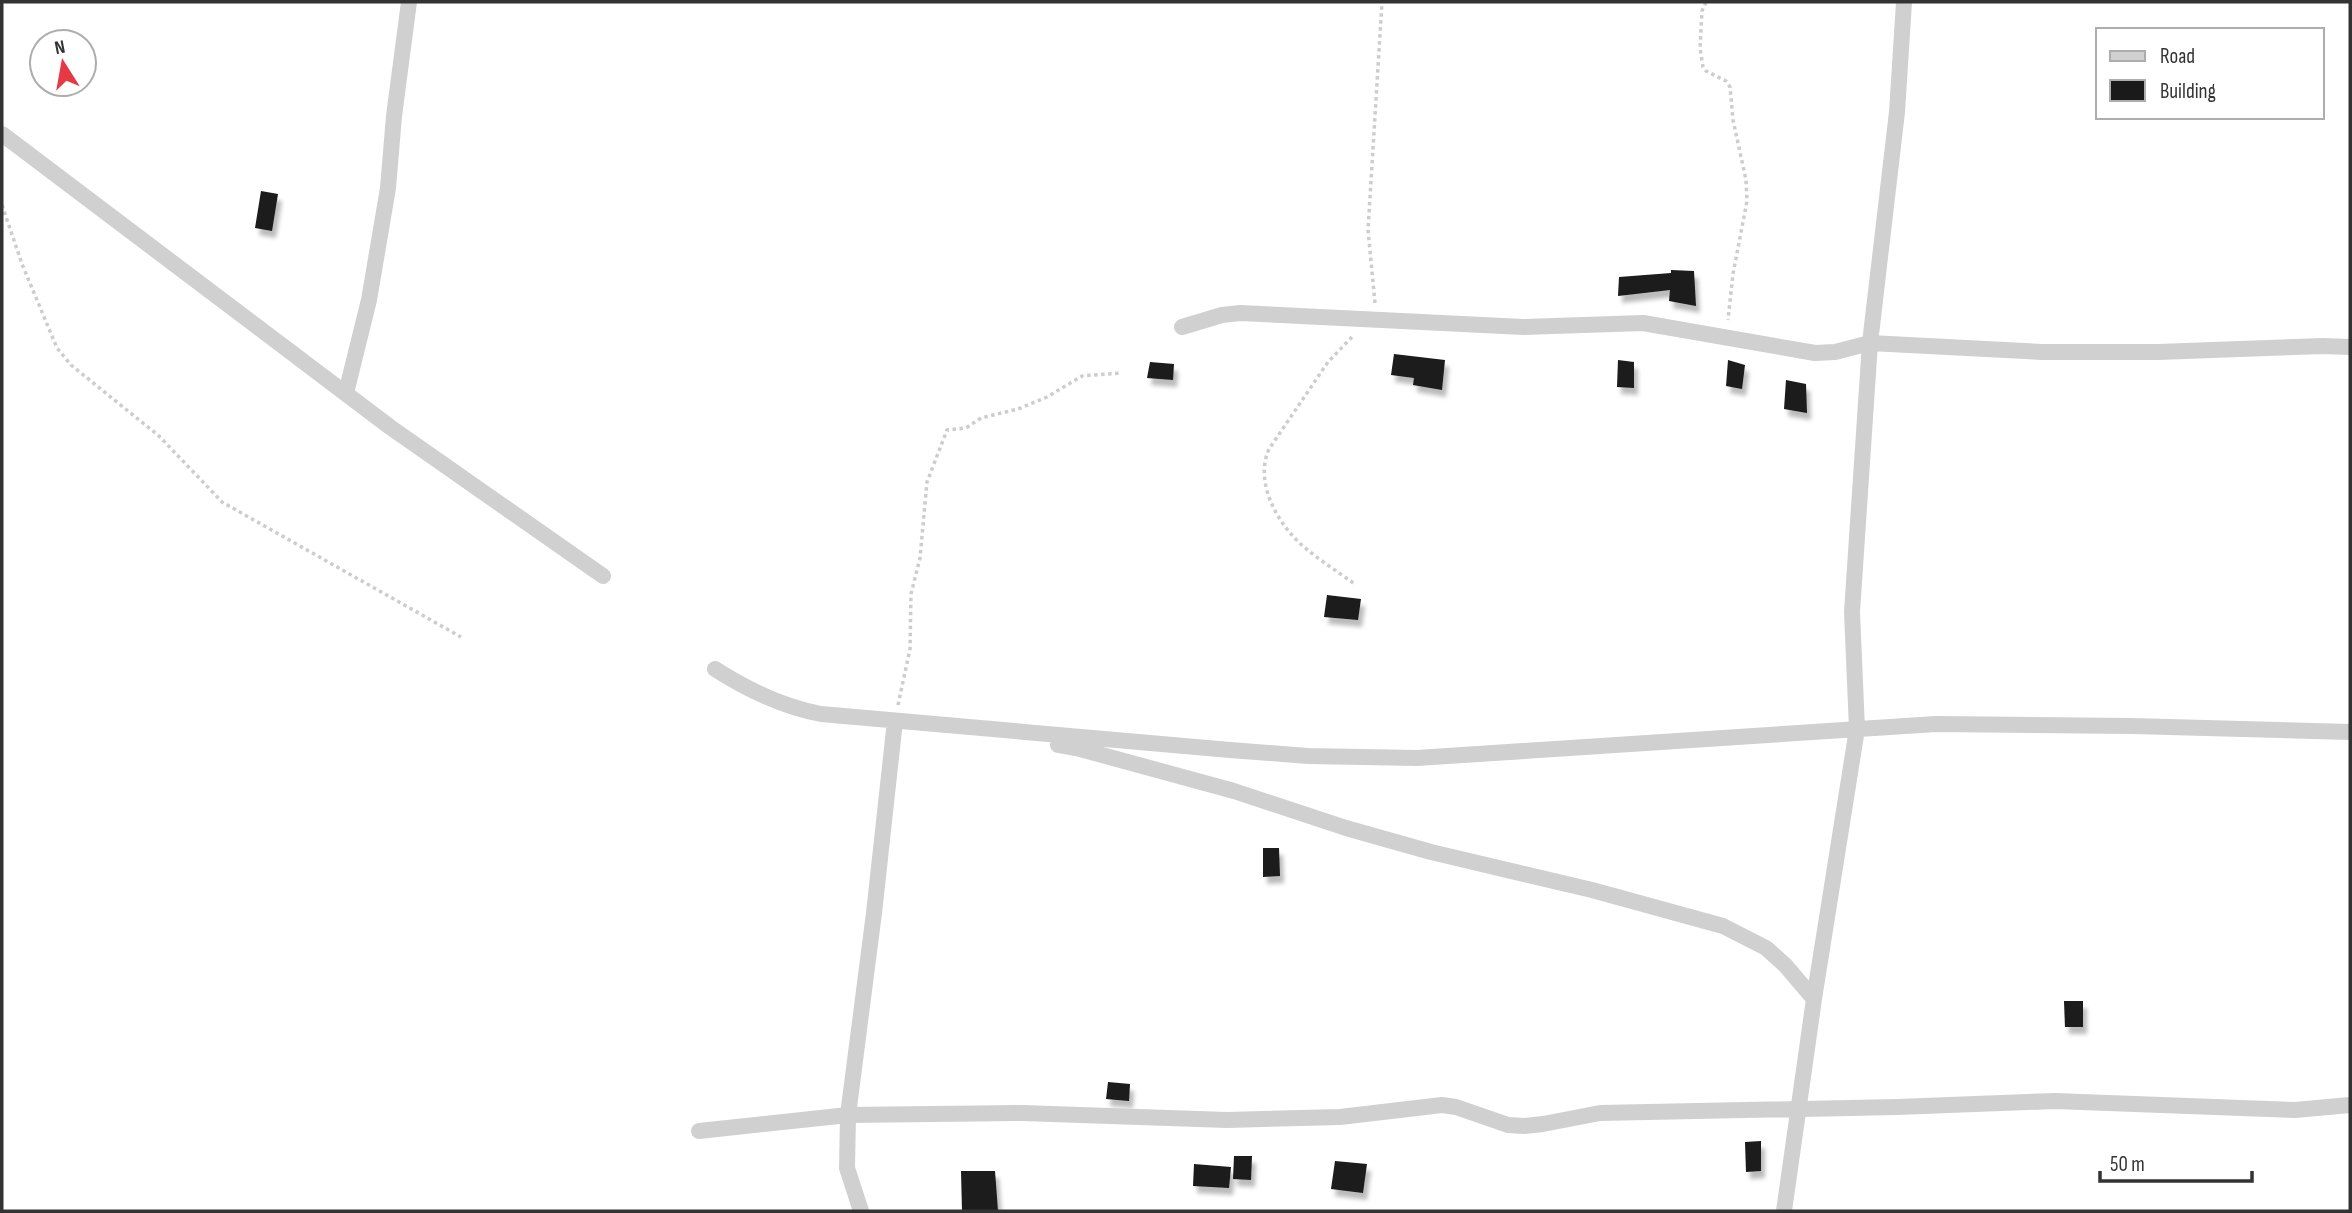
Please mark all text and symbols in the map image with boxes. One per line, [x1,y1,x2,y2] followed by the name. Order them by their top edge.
[28,28,98,98] north arrow
[2096,28,2324,119] legend
[53,36,67,60] text: N
[2160,44,2195,69] text: Road
[2160,79,2216,104] text: Building
[2100,1140,2252,1184] scale bar
[2110,1152,2145,1177] text: 50 m

